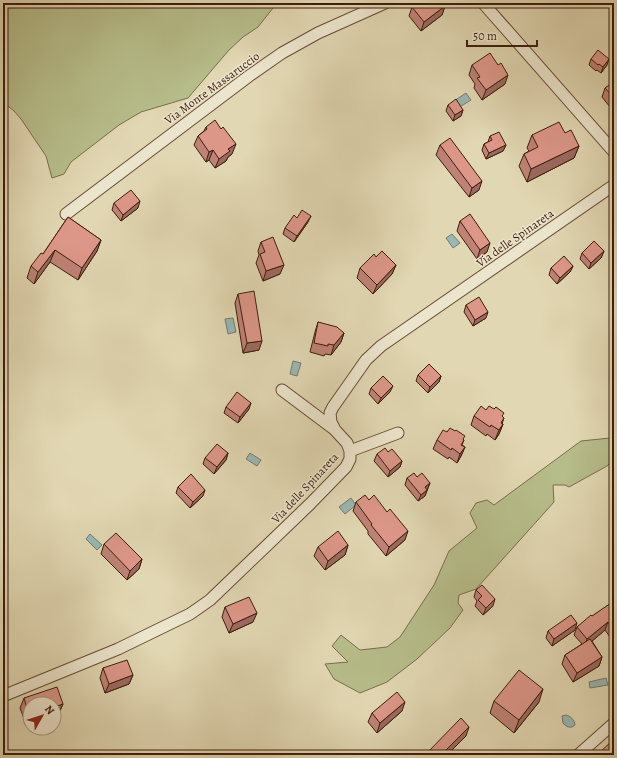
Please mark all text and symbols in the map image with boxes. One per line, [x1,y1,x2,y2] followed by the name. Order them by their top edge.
[467,22,537,48] scale bar
[473,28,497,44] text: 50 m
[160,48,263,128] street label: Via Monte Massaruccio
[472,205,557,271] street label: Via delle Spinareta
[267,449,342,528] street label: Via delle Spinareta
[22,696,62,736] north arrow
[41,702,58,718] text: N

